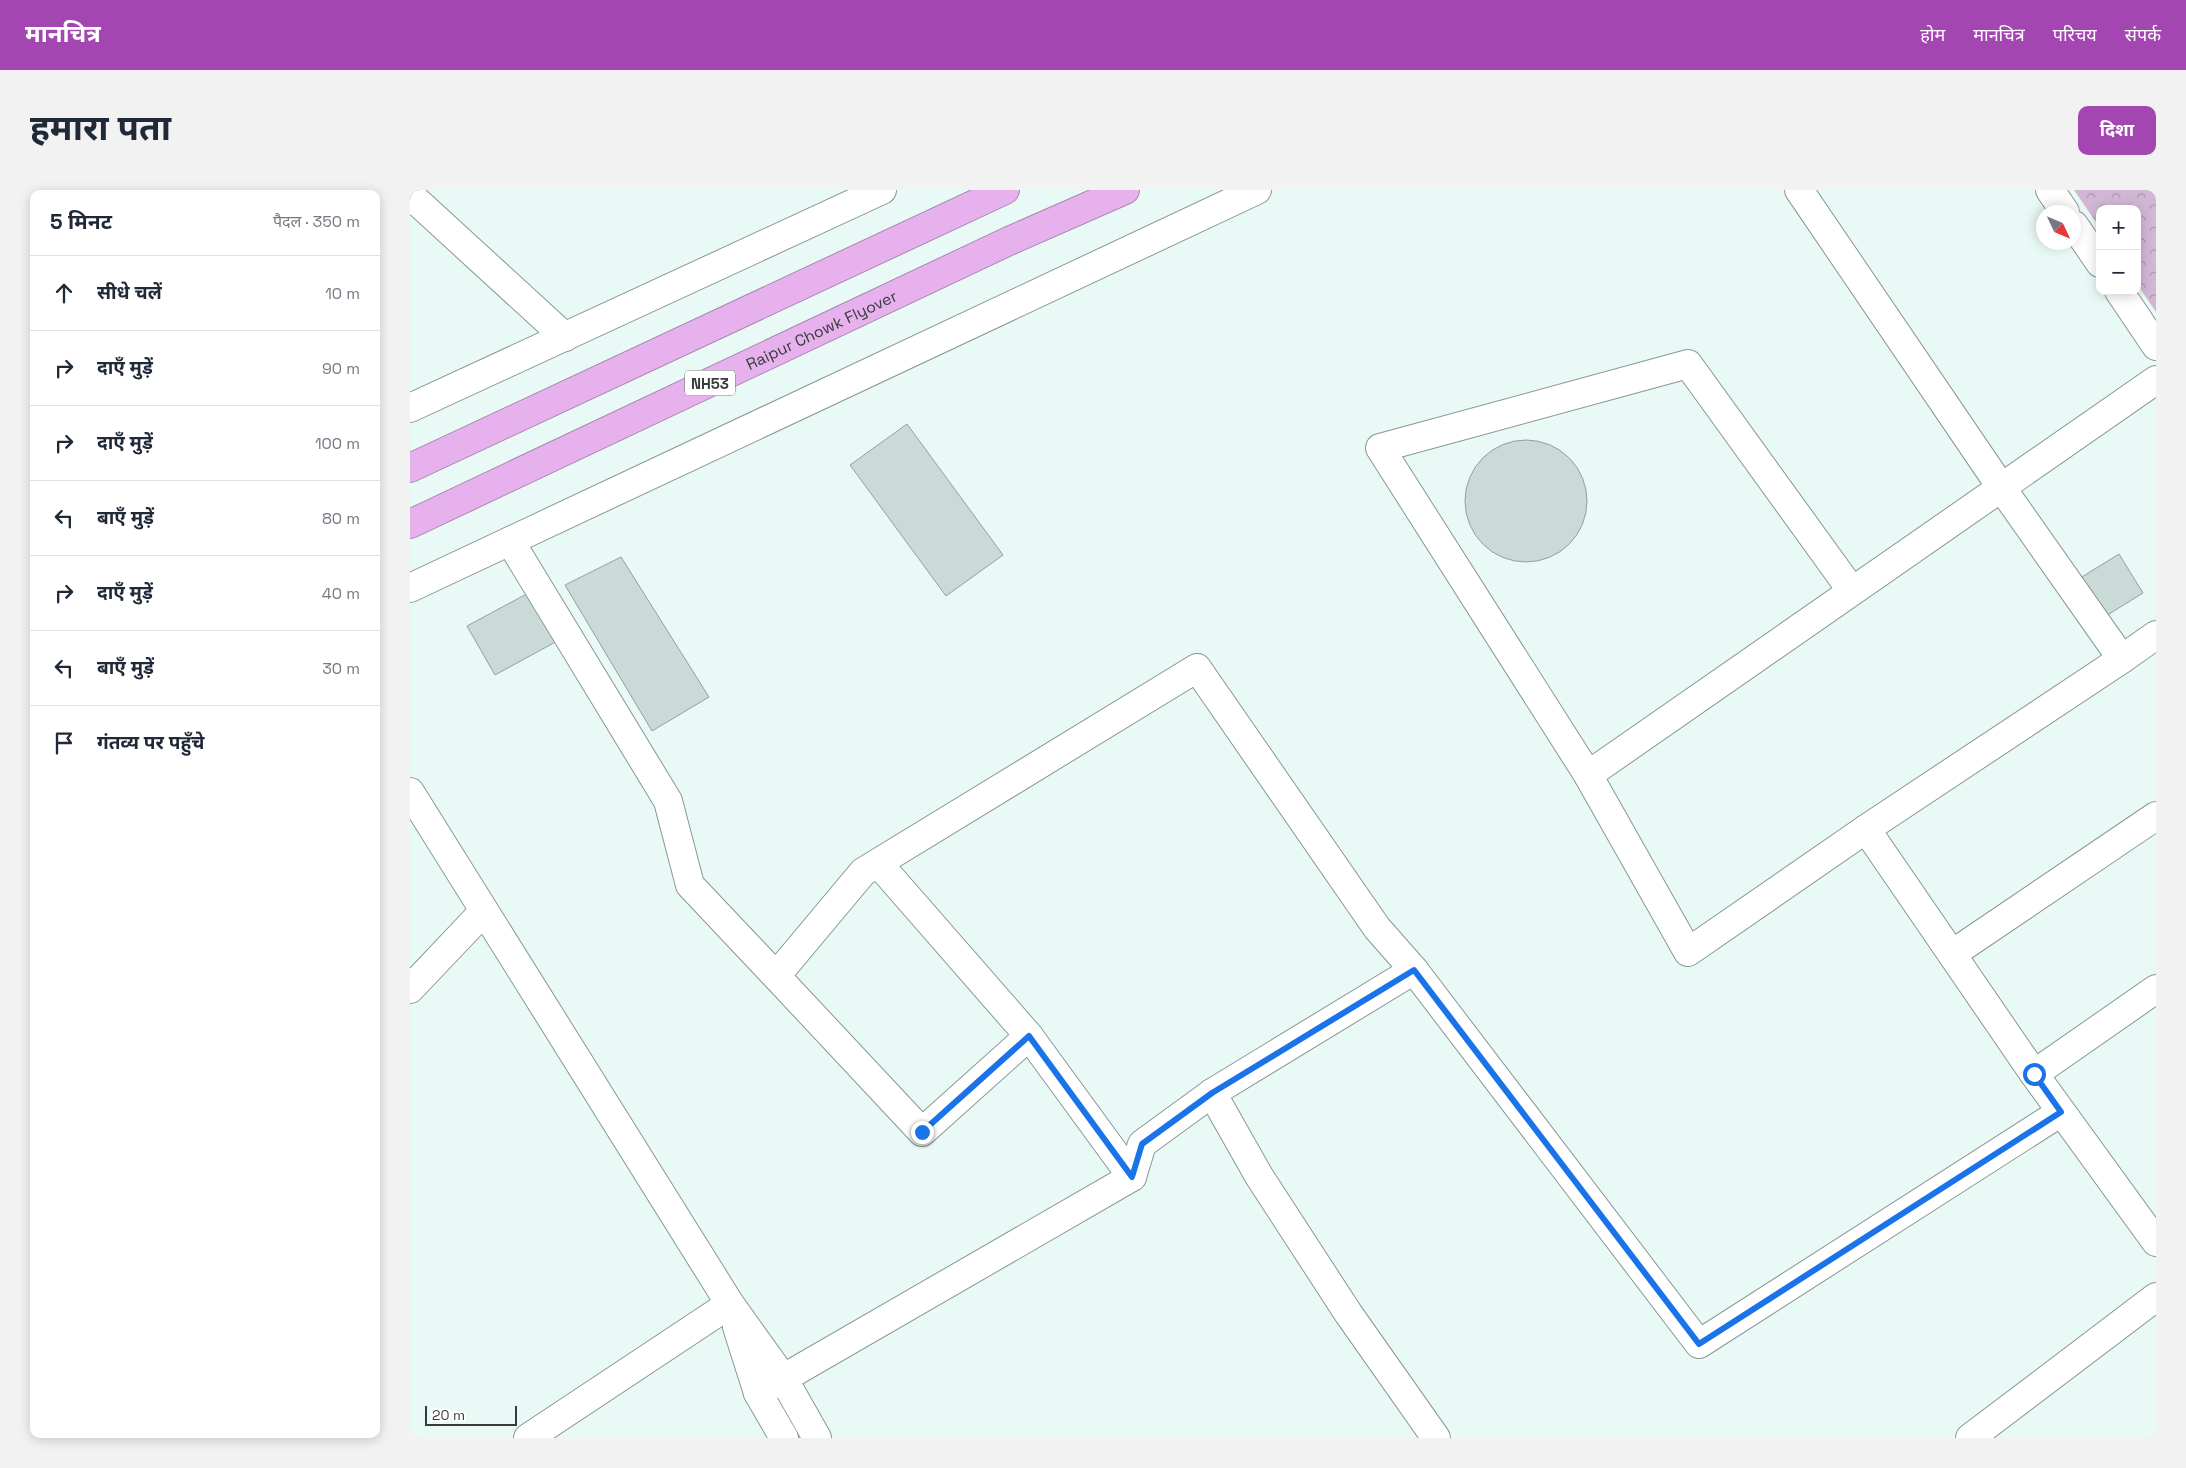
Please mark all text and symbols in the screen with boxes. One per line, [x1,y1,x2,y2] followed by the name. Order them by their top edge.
[25,18,101,49] text: मानचित्र
[1920,23,1945,46] text: होम
[1973,23,2025,46] text: मानचित्र
[2053,23,2097,46] text: परिचय
[2125,23,2161,46] text: संपर्क
[30,106,171,150] text: हमारा पता
[2078,106,2156,155] button: दिशा
[2036,205,2081,250] north arrow
[2096,205,2141,295] map controls
[2096,205,2141,250] button: +
[50,208,112,235] text: 5 मिनट
[273,211,360,232] text: पैदल · 350 m
[2096,250,2141,295] button: −
[50,279,78,307] icon: ahead
[97,280,162,305] text: सीधे चलें
[325,283,360,304] text: 10 m
[742,285,900,374] street label: Raipur Chowk Flyover
[50,354,78,382] icon: right
[97,355,153,380] text: दाएँ मुड़ें
[322,358,360,379] text: 90 m
[685,370,735,396] road number: NH53
[50,429,78,457] icon: right
[97,430,153,455] text: दाएँ मुड़ें
[315,433,360,454] text: 100 m
[50,504,78,532] icon: left
[97,505,154,530] text: बाएँ मुड़ें
[322,508,360,529] text: 80 m
[50,579,78,607] icon: right
[97,580,153,605] text: दाएँ मुड़ें
[322,583,360,604] text: 40 m
[50,654,78,682] icon: left
[97,655,154,680] text: बाएँ मुड़ें
[322,658,360,679] text: 30 m
[50,729,78,757] icon: arrive
[97,730,204,755] text: गंतव्य पर पहुँचे
[2023,1063,2046,1086] route start
[911,1121,934,1144] route end
[425,1403,518,1426] scale bar
[432,1406,465,1424] text: 20 m

